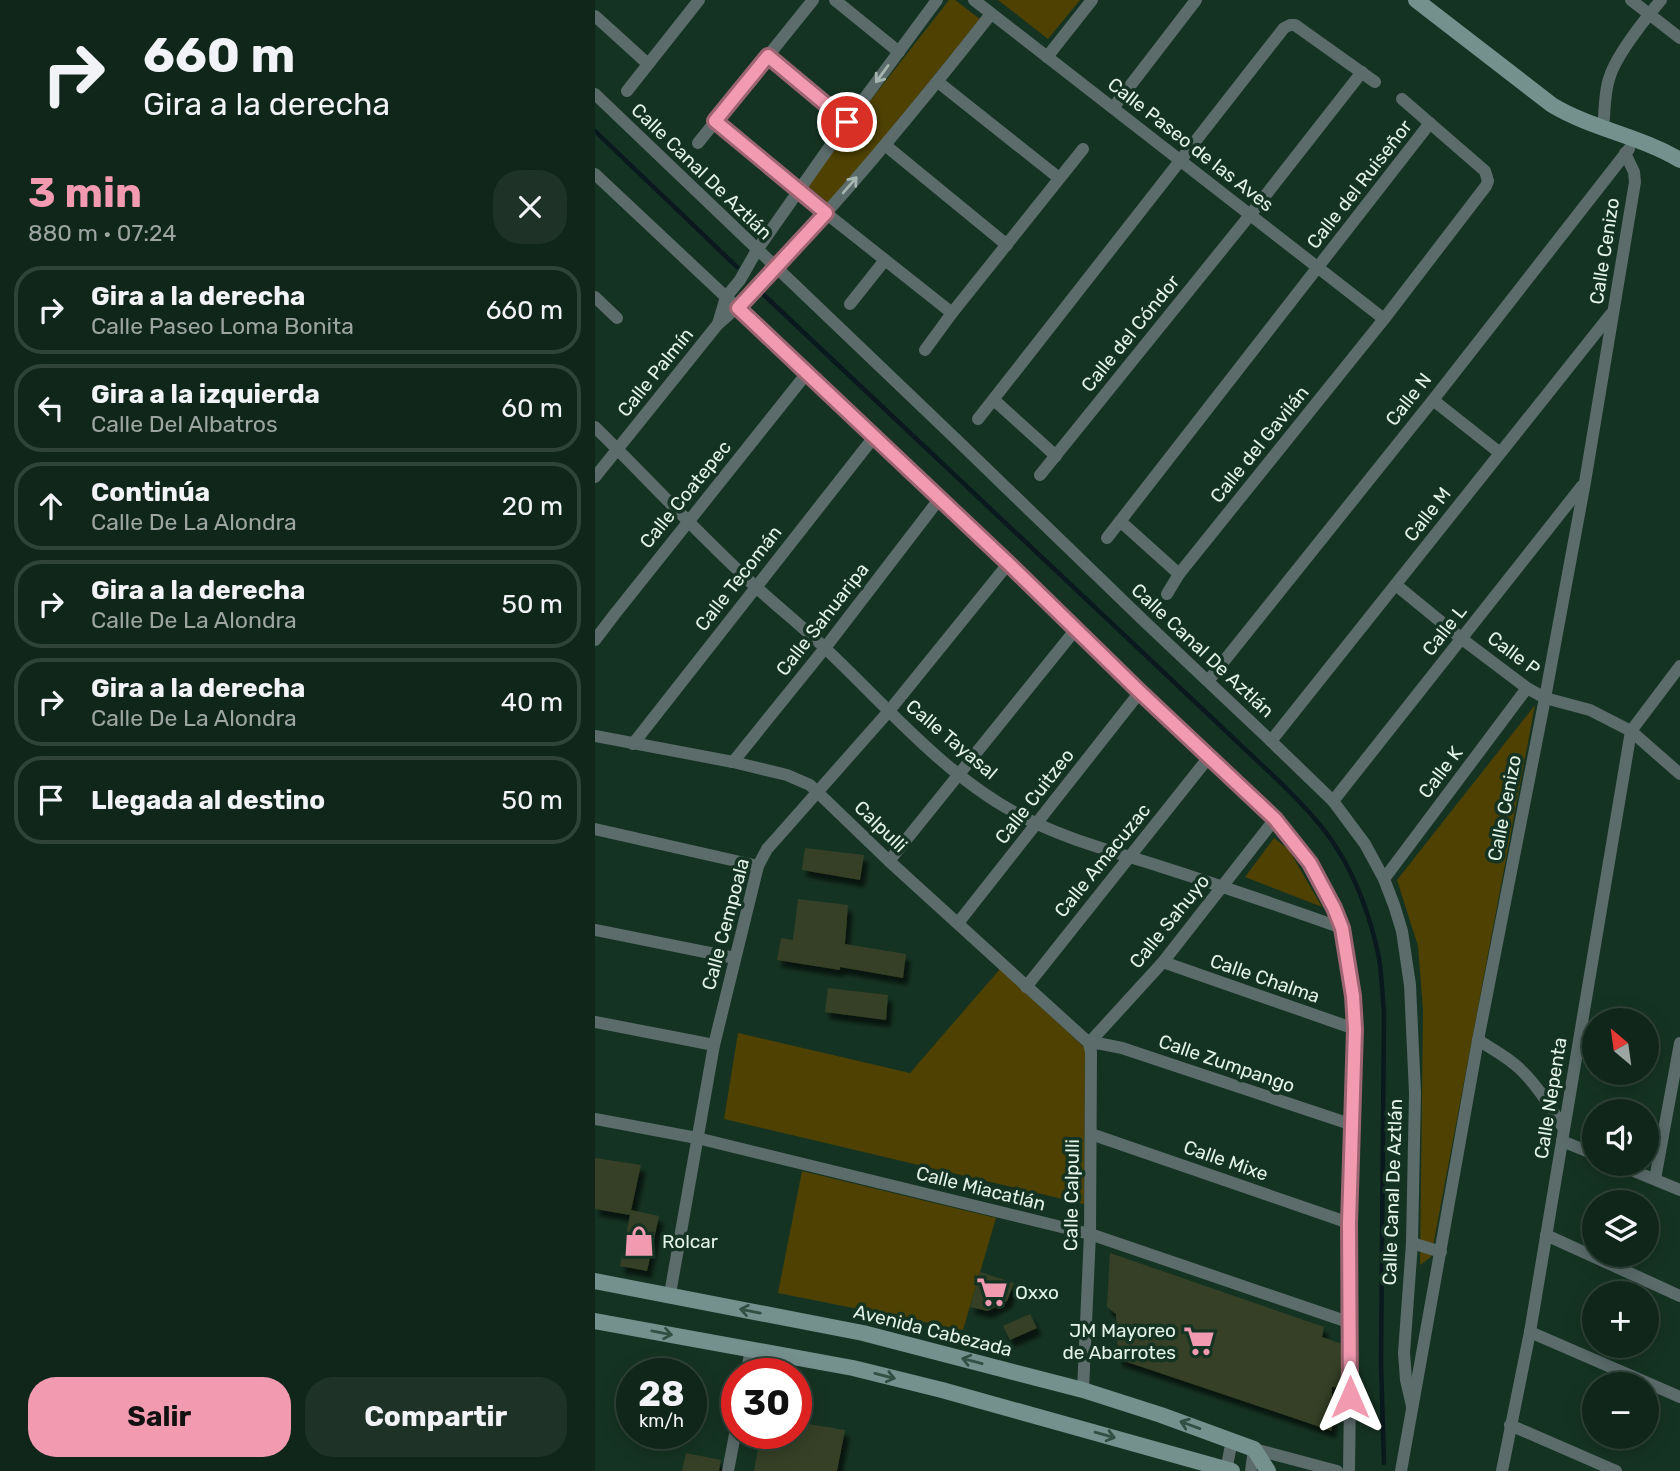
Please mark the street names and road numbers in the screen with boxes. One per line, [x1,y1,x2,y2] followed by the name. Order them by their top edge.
[1103,72,1278,216] street label: Calle Paseo de las Aves
[627,98,777,244] street label: Calle Canal De Aztlán
[1302,115,1417,253] street label: Calle del Ruiseñor
[1585,196,1624,306] street label: Calle Cenizo
[1076,270,1185,396] street label: Calle del Cóndor
[613,323,698,421] street label: Calle Palmín
[1381,368,1436,430] street label: Calle N
[1205,381,1314,507] street label: Calle del Gavilán
[635,436,736,553] street label: Calle Coatepec
[1399,482,1456,546] street label: Calle M
[690,521,787,636] street label: Calle Tecomán
[771,558,874,680] street label: Calle Sahuaripa
[1127,578,1279,722] street label: Calle Canal De Aztlán
[1417,600,1472,660] street label: Calle L
[1483,626,1545,681] street label: Calle P
[901,695,1002,784] street label: Calle Tayasal
[1413,741,1468,803] street label: Calle K
[990,744,1079,849] street label: Calle Cuitzeo
[1483,753,1526,863] street label: Calle Cenizo
[850,796,912,857] street label: Calpulli
[1049,799,1155,922] street label: Calle Amacuzac
[697,856,754,993] street label: Calle Cempoala
[1125,870,1214,973] street label: Calle Sahuyo
[1207,949,1323,1008] street label: Calle Chalma
[1156,1029,1298,1098] street label: Calle Zumpango
[1530,1036,1571,1161] street label: Calle Nepenta
[1378,1098,1407,1286] street label: Calle Canal De Aztlán
[1181,1135,1271,1186] street label: Calle Mixe
[1059,1139,1084,1251] street label: Calle Calpulli
[914,1161,1048,1216] street label: Calle Miacatlán
[851,1300,1015,1361] street label: Avenida Cabezada

